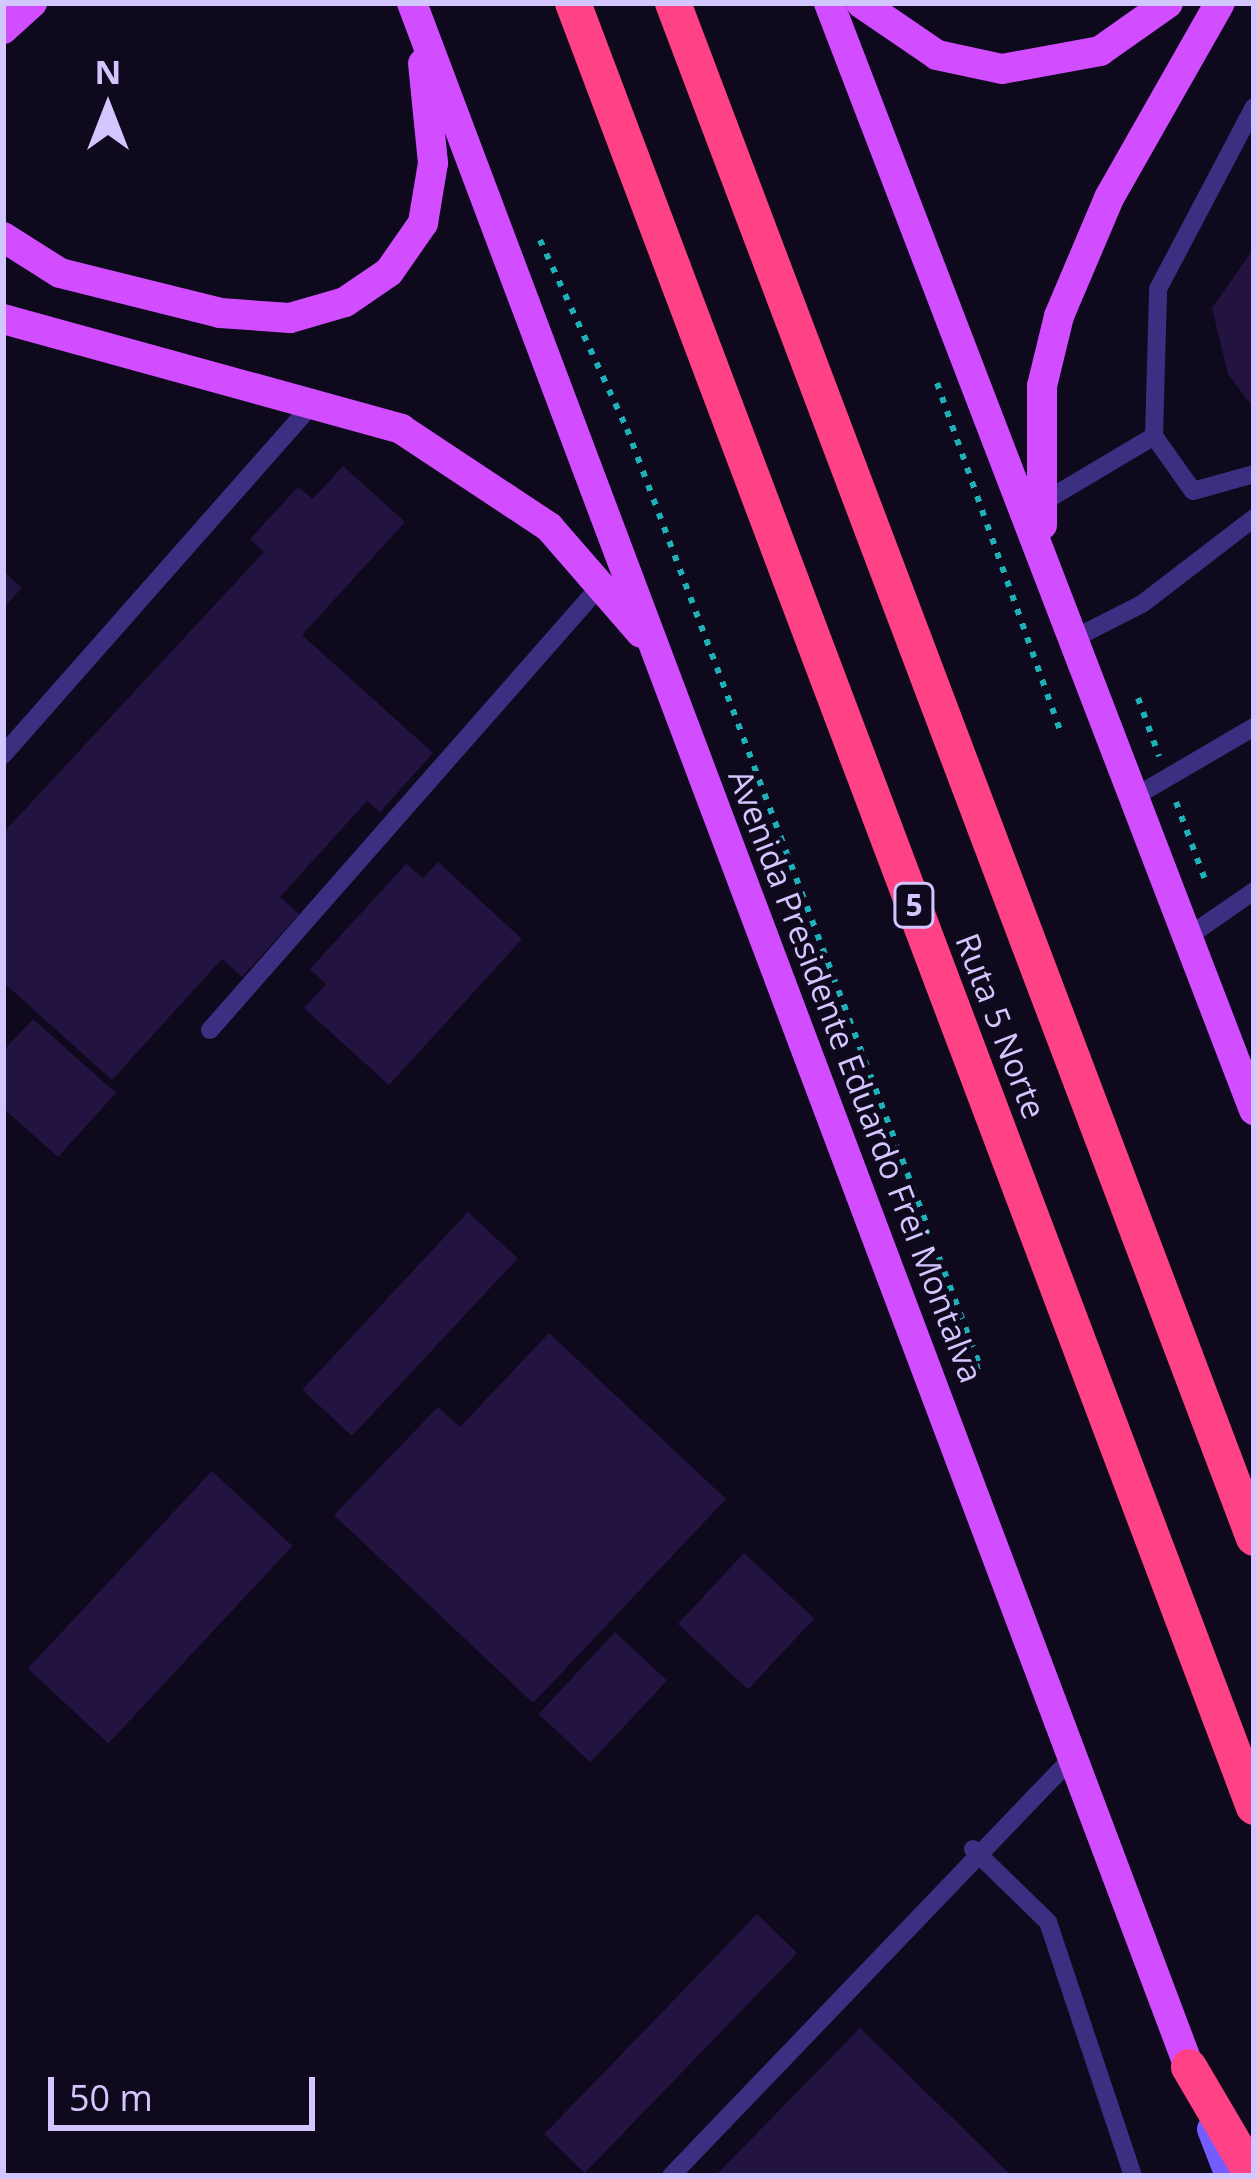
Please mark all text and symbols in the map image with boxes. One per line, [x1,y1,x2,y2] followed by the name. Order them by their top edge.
[48,48,168,168] north arrow
[95,49,121,94] text: N
[720,764,992,1388] street label: Avenida Presidente Eduardo Frei Montalva
[893,881,935,929] road number: 5
[948,928,1054,1124] street label: Ruta 5 Norte
[54,2053,321,2127] scale bar
[69,2073,153,2122] text: 50 m

